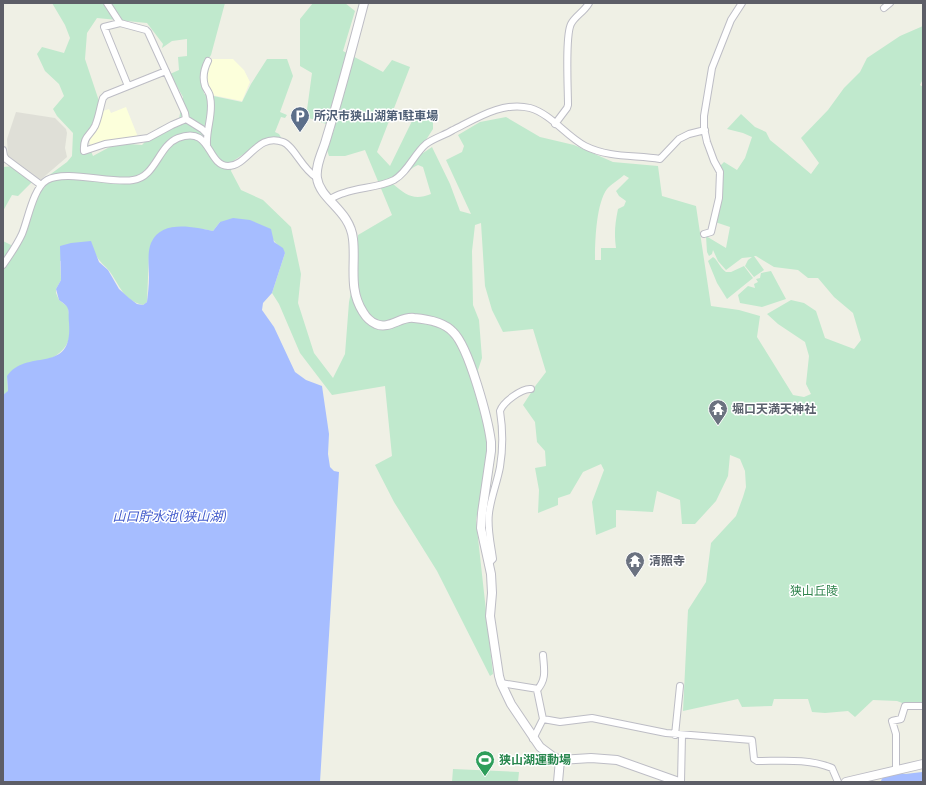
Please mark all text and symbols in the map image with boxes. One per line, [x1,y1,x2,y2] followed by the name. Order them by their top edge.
[289,105,311,133] parking icon: 所沢市狭山湖第1駐車場
[314,108,438,122] place label: 所沢市狭山湖第1駐車場
[707,398,729,426] temple icon: 堀口天満天神社
[732,401,816,415] place label: 堀口天満天神社
[112,508,226,524] water label: 山口貯水池 (狭山湖)
[624,550,646,578] temple icon: 清照寺
[649,553,685,567] place label: 清照寺
[790,583,838,597] park label: 狭山丘陵
[474,749,496,777] sports icon: 狭山湖運動場
[499,752,571,766] place label: 狭山湖運動場

